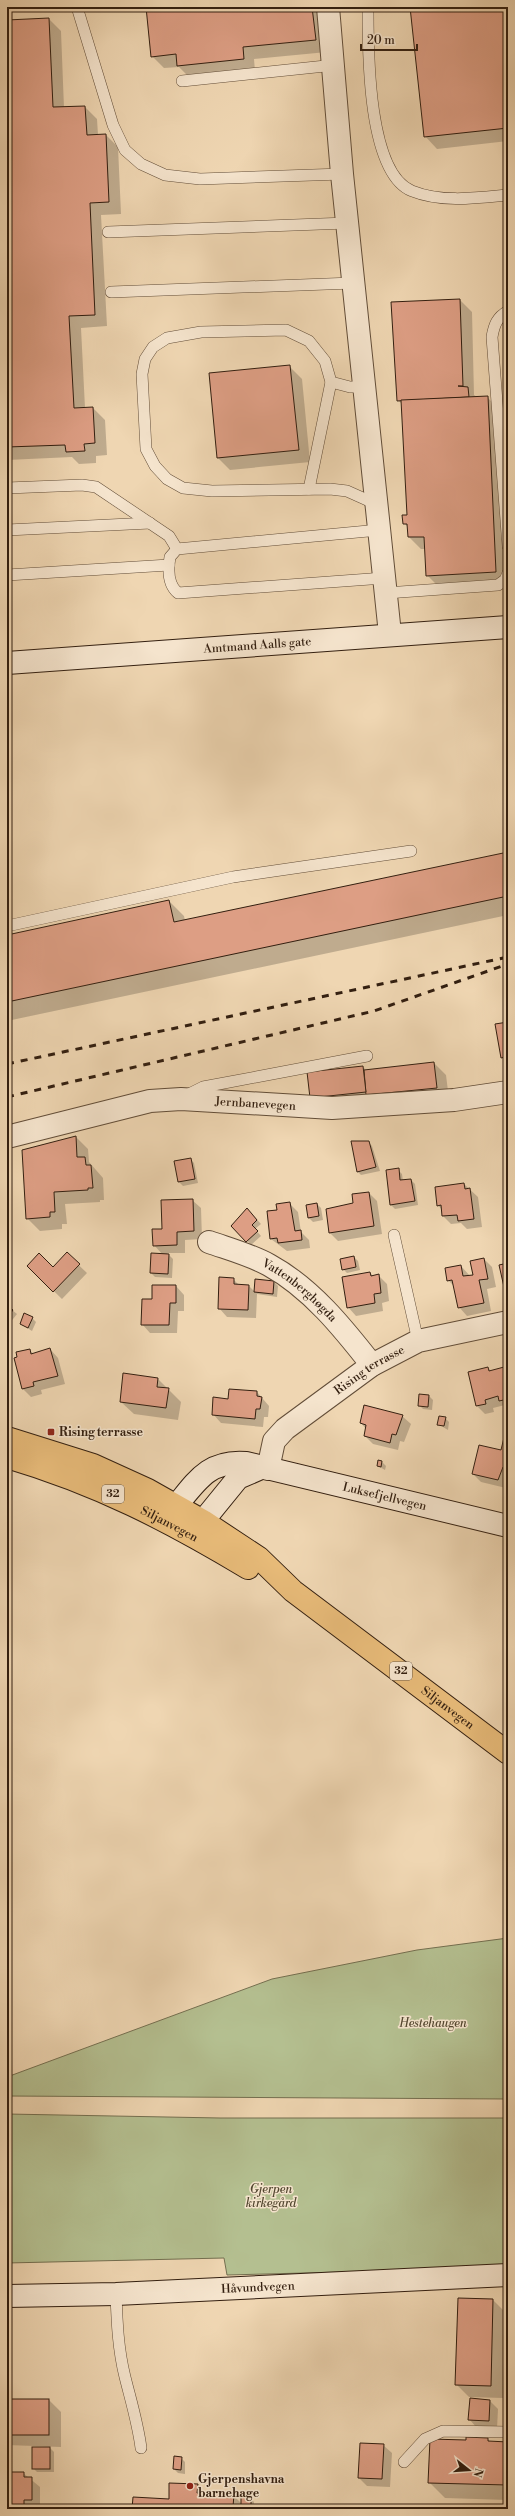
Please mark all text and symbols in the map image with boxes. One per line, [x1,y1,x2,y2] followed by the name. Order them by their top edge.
[361,26,417,52] scale bar
[367,33,395,48] text: 20 m
[202,634,312,656] street label: Amtmand Aalls gate
[213,1093,296,1113] street label: Jernbanevegen
[259,1255,341,1326] street label: Vattenberghøgda
[331,1342,407,1398] street label: Rising terrasse
[59,1425,143,1440] place label: Rising terrasse
[46,1427,56,1437] marker: Rising terrasse
[341,1479,428,1514] street label: Luksefjellvegen
[102,1485,124,1503] road number: 32
[138,1503,201,1545] street label: Siljanvegen
[390,1662,412,1680] road number: 32
[418,1683,477,1732] street label: Siljanvegen
[398,2016,467,2031] park label: Hestehaugen
[246,2182,298,2211] park label: Gjerpen kirkegård
[221,2278,295,2296] street label: Håvundvegen
[449,2450,489,2490] north arrow
[470,2466,486,2479] text: N
[198,2472,285,2501] place label: Gjerpenshavna barnehage
[185,2481,195,2491] marker: Gjerpenshavna barnehage

